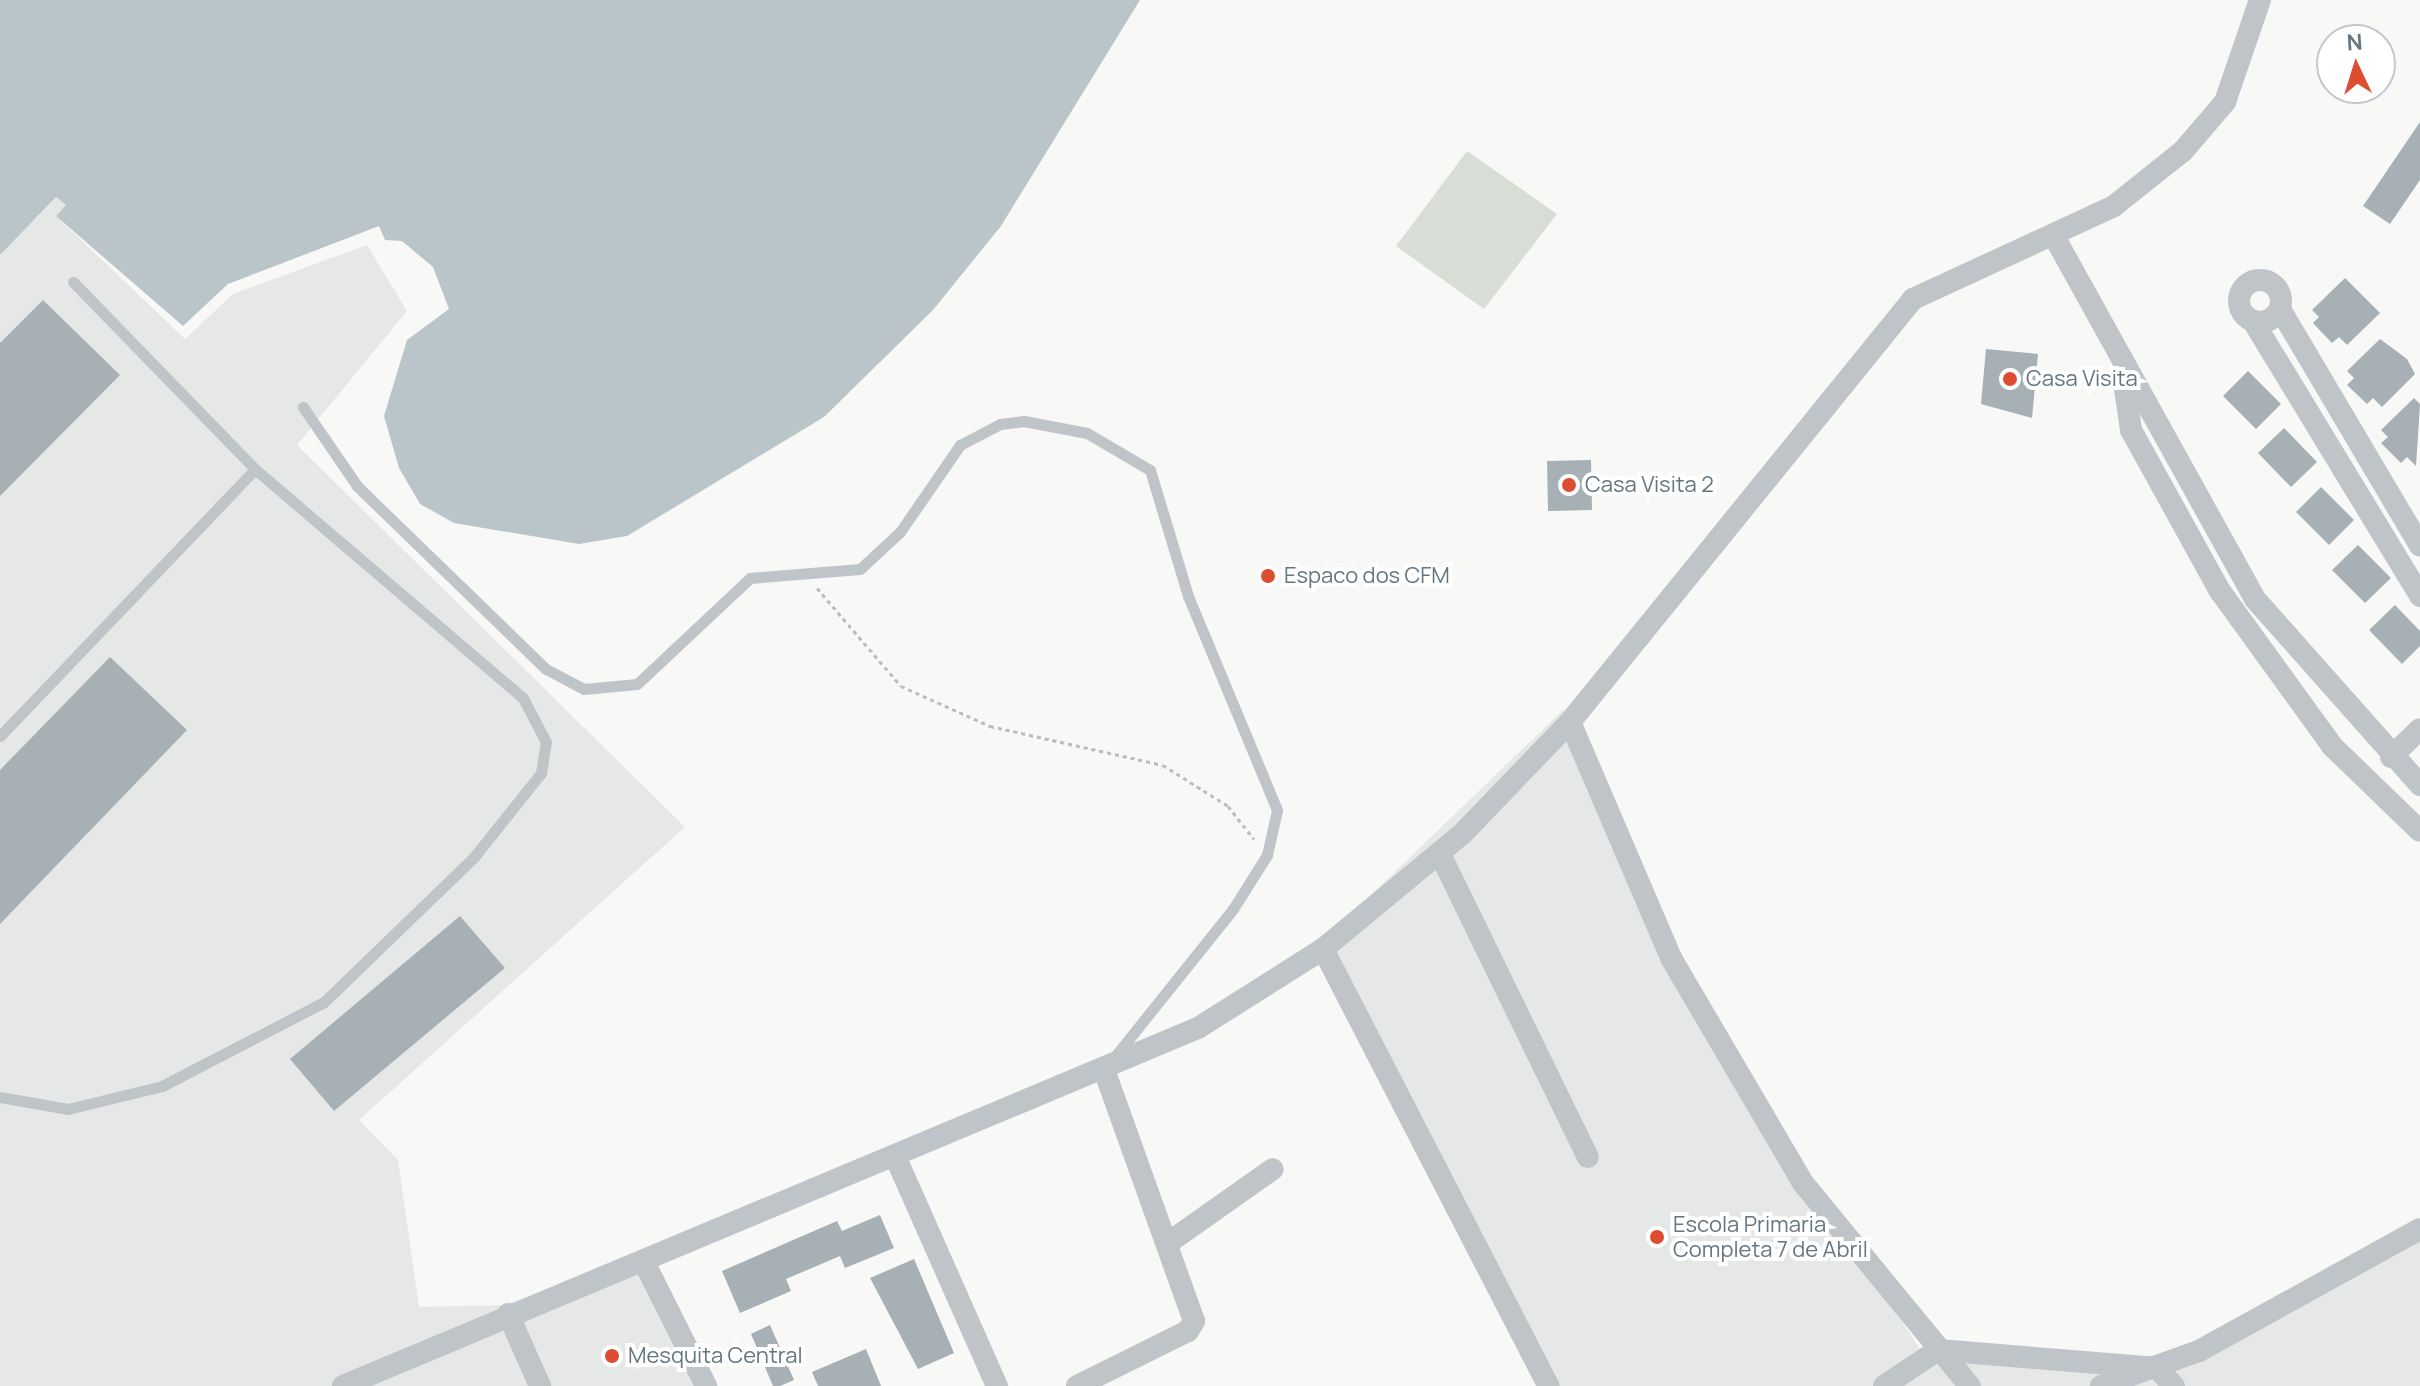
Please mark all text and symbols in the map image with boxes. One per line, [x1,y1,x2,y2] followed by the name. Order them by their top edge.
[2316,24,2396,104] north arrow
[2346,27,2363,58] text: N
[2026,366,2138,392] place label: Casa Visita
[2001,370,2019,388] marker: Casa Visita
[1585,472,1714,498] place label: Casa Visita 2
[1560,476,1578,494] marker: Casa Visita 2
[1284,563,1450,589] place label: Espaco dos CFM
[1259,567,1277,585] marker: Espaco dos CFM
[1673,1211,1868,1262] place label: Escola Primaria Completa 7 de Abril
[1648,1228,1666,1246] marker: Escola Primaria Completa 7 de Abril
[628,1343,803,1369] place label: Mesquita Central
[603,1347,621,1365] marker: Mesquita Central

